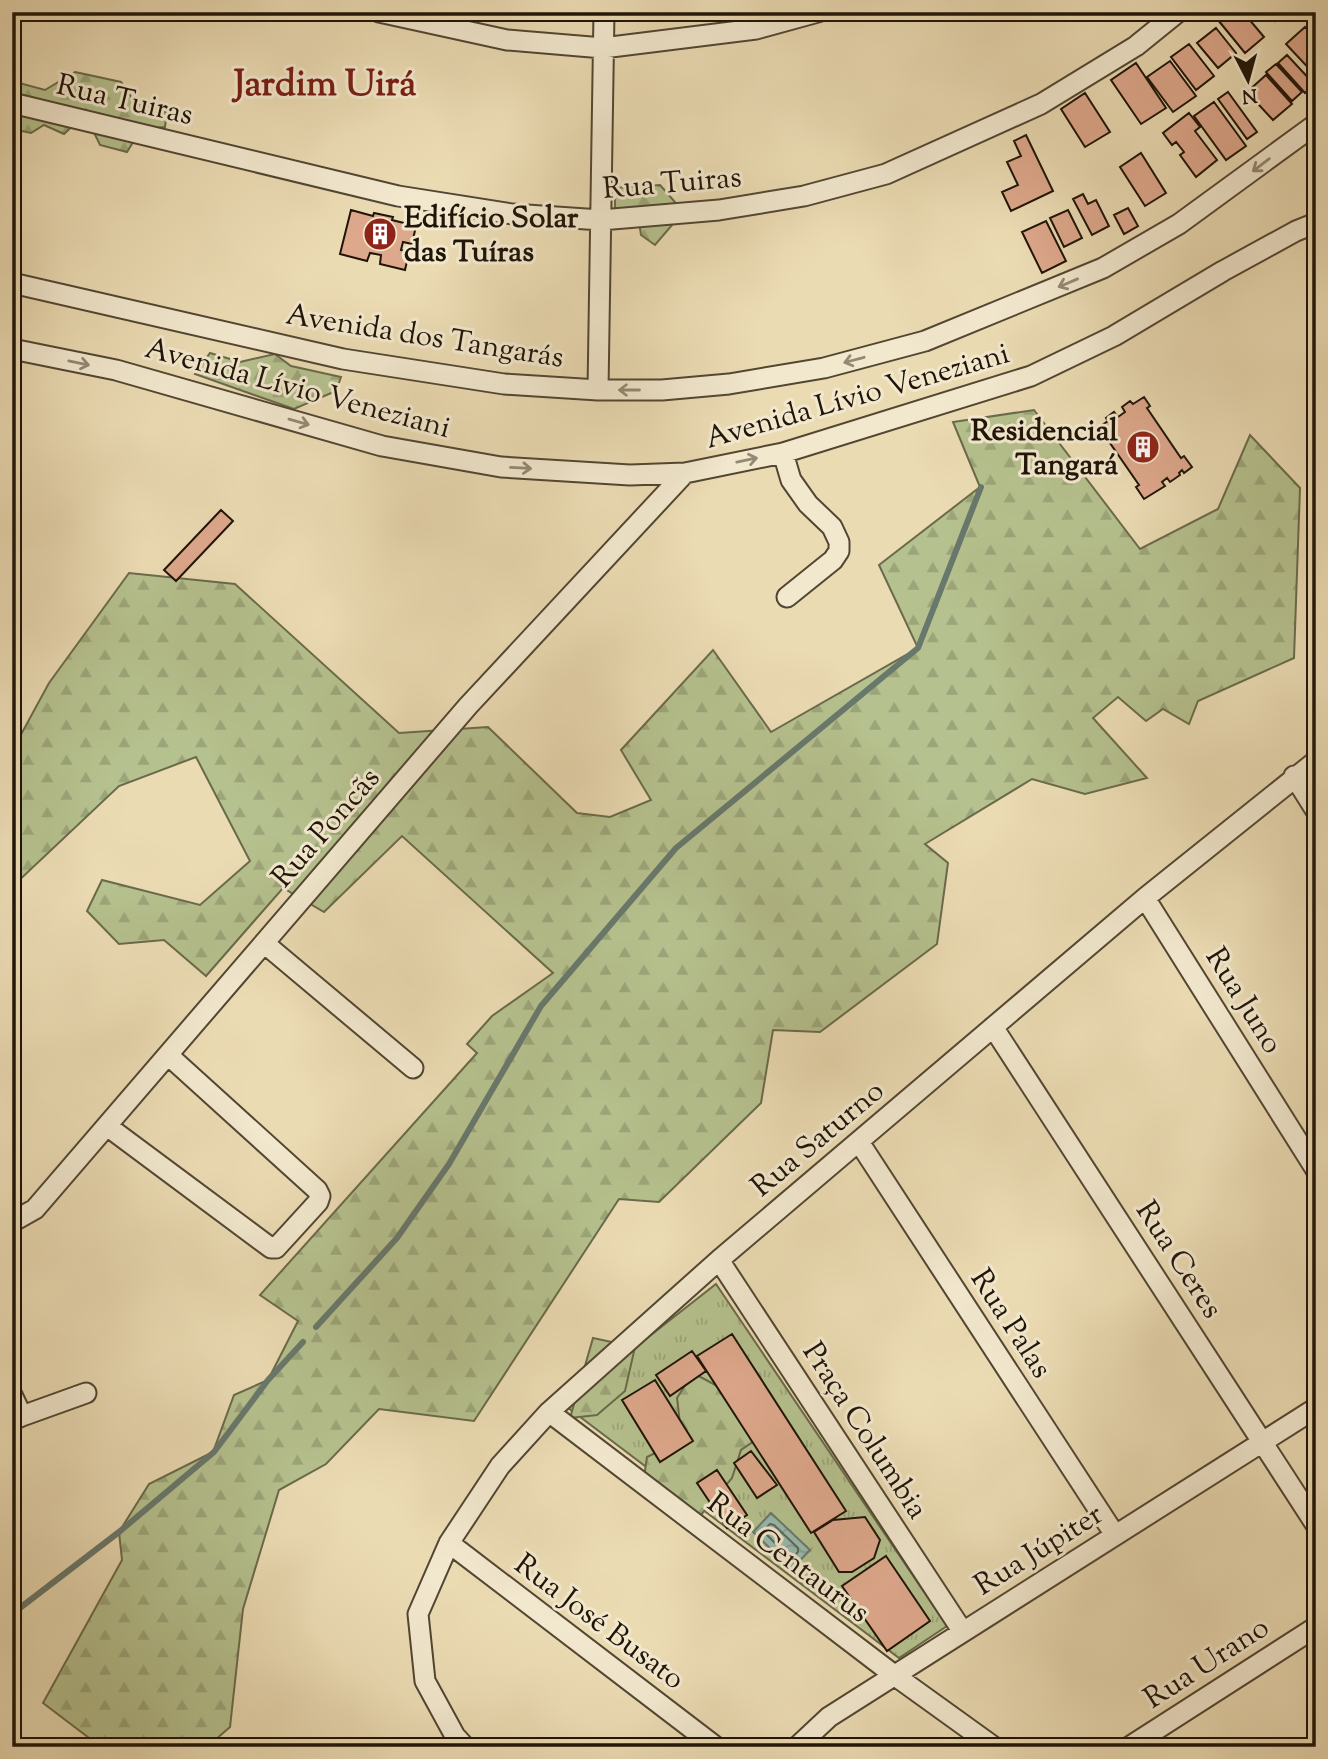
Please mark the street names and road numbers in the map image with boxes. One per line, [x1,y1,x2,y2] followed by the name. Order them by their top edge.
[52,65,197,138] street label: Rua Tuiras
[601,157,743,212] street label: Rua Tuiras
[283,294,567,381] street label: Avenida dos Tangarás
[140,328,455,451] street label: Avenida Lívio Veneziani
[700,333,1015,461] street label: Avenida Lívio Veneziani
[262,759,391,898] street label: Rua Poncãs
[1193,940,1292,1063] street label: Rua Juno
[743,1071,895,1209] street label: Rua Saturno
[1124,1193,1232,1328] street label: Rua Ceres
[959,1261,1061,1387] street label: Rua Palas
[791,1334,937,1528] street label: Praça Columbia
[697,1483,878,1635] street label: Rua Centaurus
[967,1495,1112,1608] street label: Rua Júpiter
[504,1545,693,1701] street label: Rua José Busato
[1136,1608,1278,1721] street label: Rua Urano

